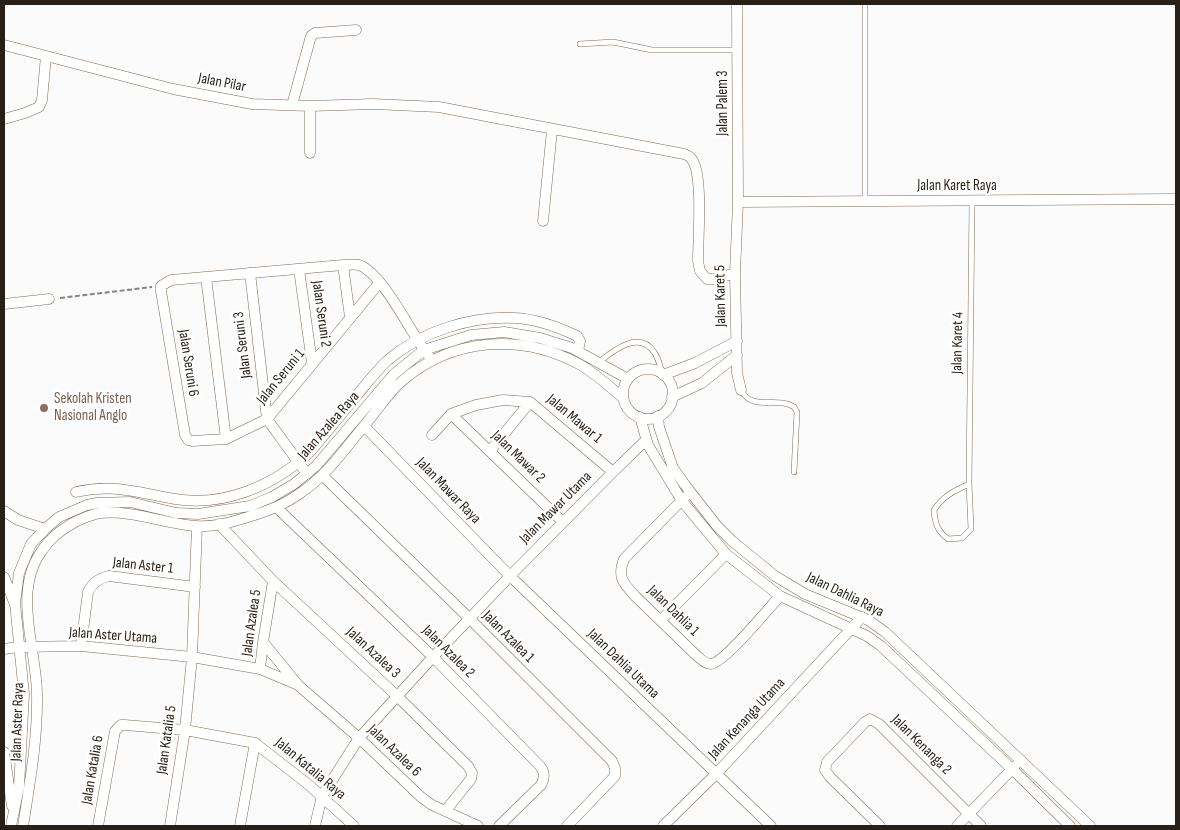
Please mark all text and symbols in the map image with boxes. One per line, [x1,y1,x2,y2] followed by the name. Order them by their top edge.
[197,70,247,96] street label: Jalan Pilar
[714,70,732,136] street label: Jalan Palem 3
[917,177,997,195] street label: Jalan Karet Raya
[711,265,731,327] street label: Jalan Karet 5
[307,280,335,348] street label: Jalan Seruni 2
[230,311,256,379] street label: Jalan Seruni 3
[948,312,968,374] street label: Jalan Karet 4
[174,328,202,398] street label: Jalan Seruni 6
[253,346,309,408] street label: Jalan Seruni 1
[294,388,364,464] street label: Jalan Azalea Raya
[54,390,132,425] place label: Sekolah Kristen Nasional Anglo
[543,391,605,447] street label: Jalan Mawar 1
[38,402,50,414] marker: Sekolah Kristen Nasional Anglo
[487,427,549,487] street label: Jalan Mawar 2
[412,454,484,528] street label: Jalan Mawar Raya
[516,468,596,548] street label: Jalan Mawar Utama
[112,554,174,578] street label: Jalan Aster 1
[804,569,886,621] street label: Jalan Dahlia Raya
[643,582,703,640] street label: Jalan Dahlia 1
[238,589,266,657] street label: Jalan Azalea 5
[478,607,538,667] street label: Jalan Azalea 1
[418,622,478,682] street label: Jalan Azalea 2
[68,624,158,648] street label: Jalan Aster Utama
[342,624,404,682] street label: Jalan Azalea 3
[583,625,663,703] street label: Jalan Dahlia Utama
[705,675,789,763] street label: Jalan Kenanga Utama
[8,682,28,762] street label: Jalan Aster Raya
[153,705,181,775] street label: Jalan Katalia 5
[887,711,955,779] street label: Jalan Kenanga 2
[363,721,425,781] street label: Jalan Azalea 6
[78,734,108,806] street label: Jalan Katalia 6
[271,734,349,804] street label: Jalan Katalia Raya

